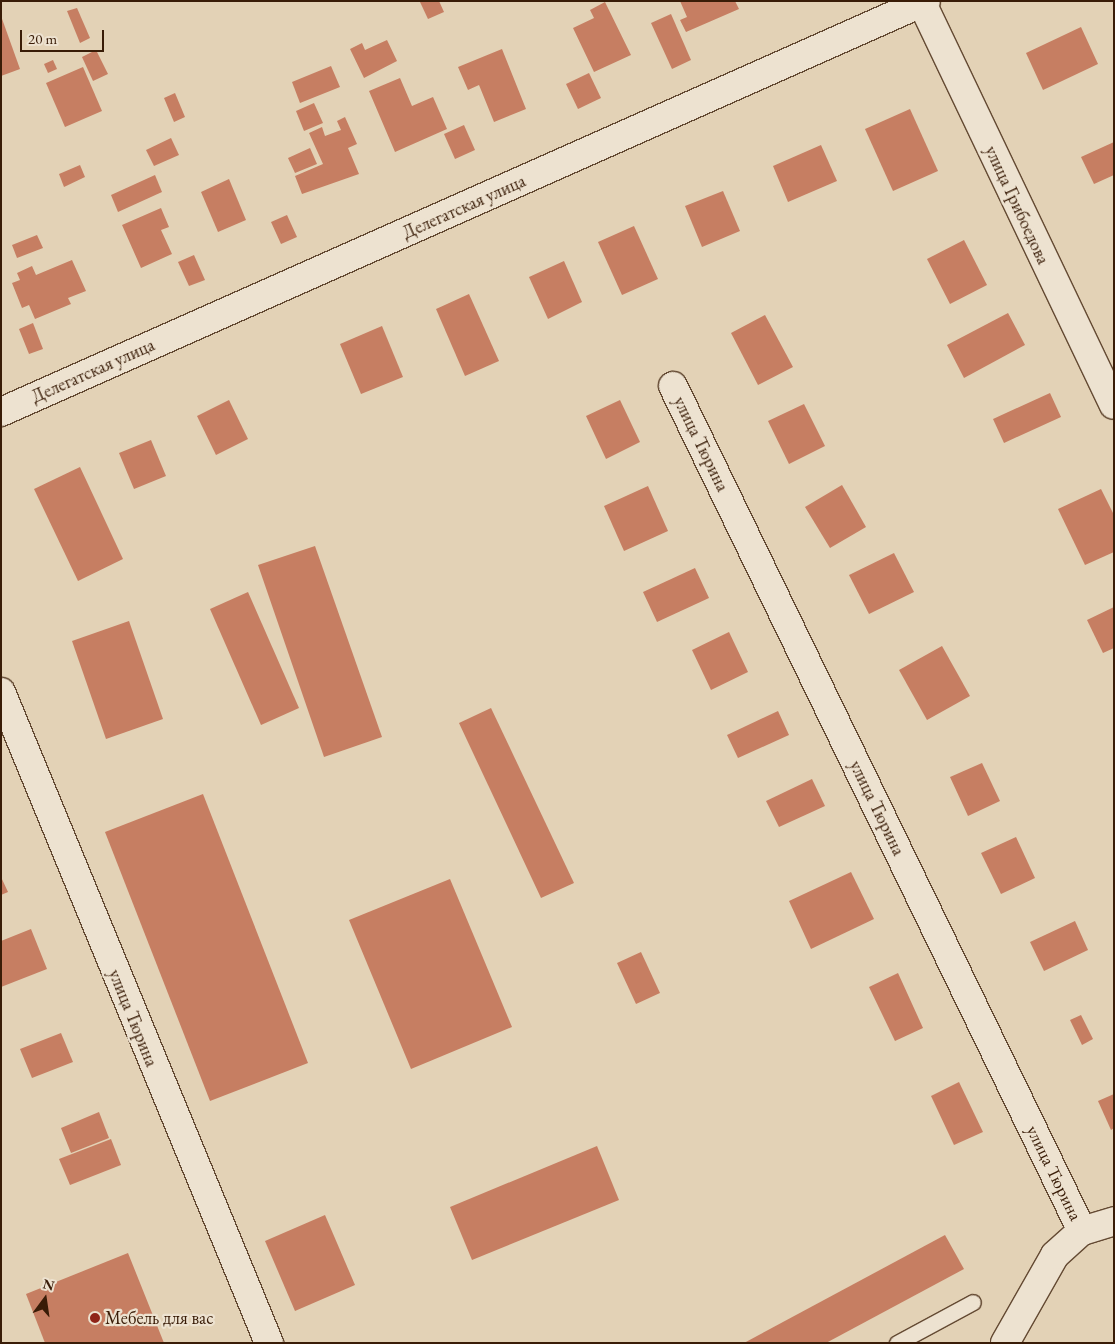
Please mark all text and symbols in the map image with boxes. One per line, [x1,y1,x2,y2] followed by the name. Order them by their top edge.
[22,20,106,52] scale bar
[28,29,57,48] text: 20 m
[980,142,1054,268] street label: улица Грибоедова
[399,170,529,244] street label: Делегатская улица
[28,334,158,408] street label: Делегатская улица
[669,393,733,495] street label: улица Тюрина
[845,757,909,859] street label: улица Тюрина
[104,966,162,1070] street label: улица Тюрина
[1022,1122,1086,1224] street label: улица Тюрина
[20,1274,70,1324] north arrow
[41,1274,56,1295] text: N
[105,1307,214,1329] place label: Мебель для вас
[89,1312,101,1324] marker: Мебель для вас

